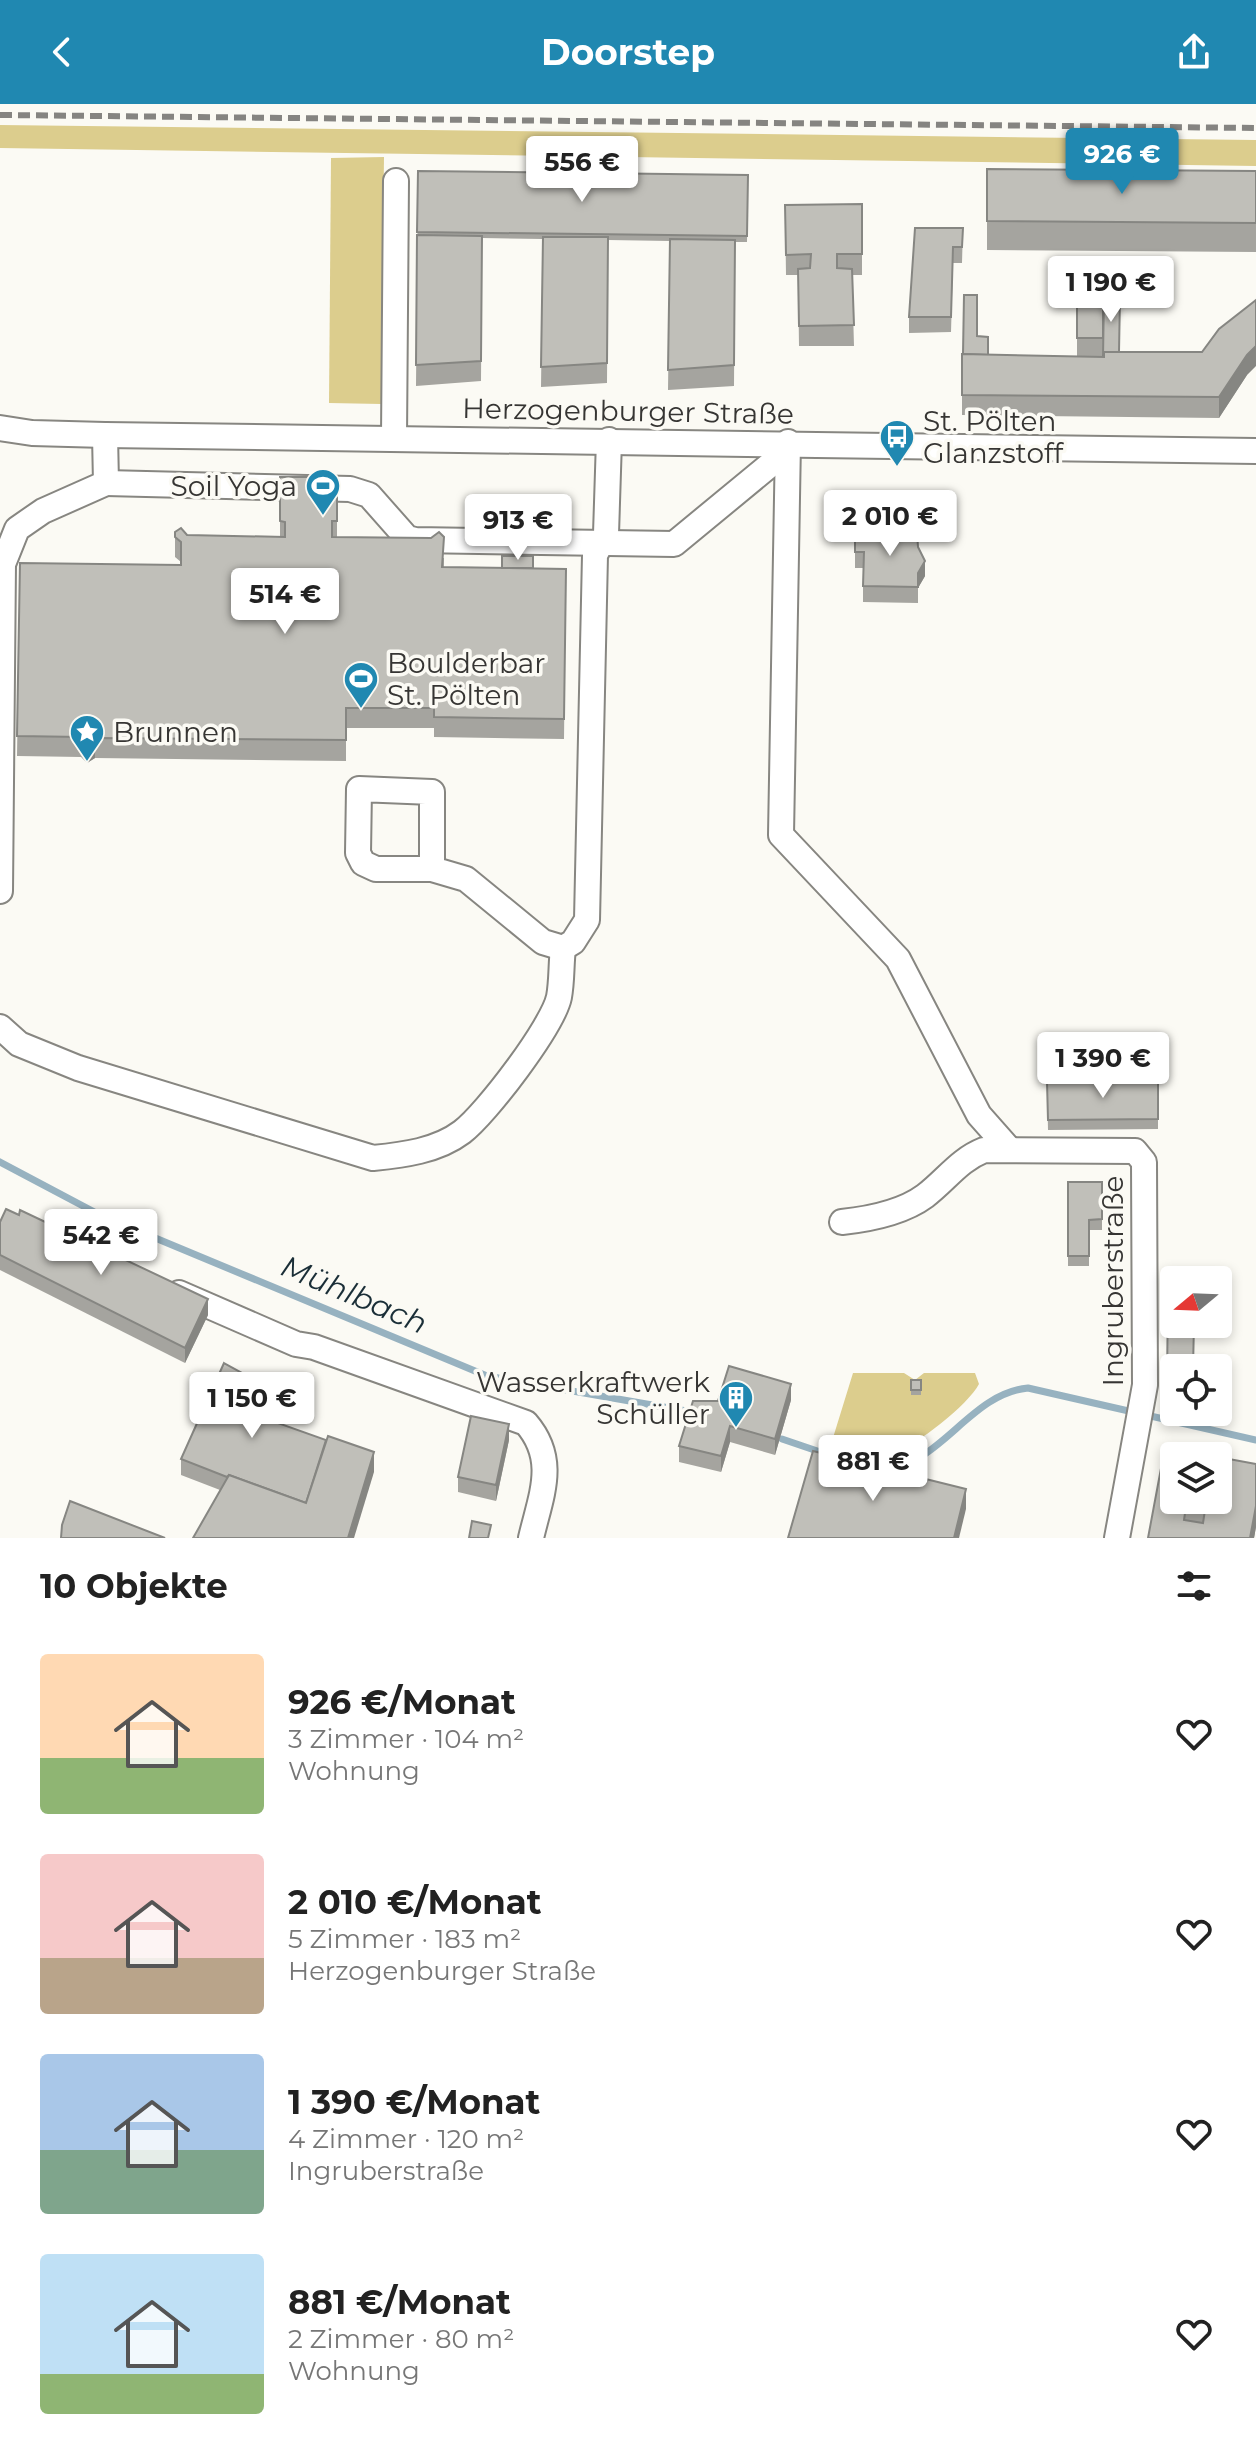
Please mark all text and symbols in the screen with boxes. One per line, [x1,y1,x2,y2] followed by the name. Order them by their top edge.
[40,30,84,74] icon: back
[541,30,715,74] text: Doorstep
[1172,30,1216,74] icon: share
[1066,128,1178,196] pin: 926 €
[526,136,638,204] pin: 556 €
[1084,138,1160,170] text: 926 €
[544,146,620,178] text: 556 €
[1037,256,1185,324] pin: 1 190 €
[1066,266,1156,298] text: 1 190 €
[462,391,794,431] street label: Herzogenburger Straße
[923,404,1065,470] place label: St. Pölten Glanzstoff
[878,418,916,468] bus stop icon: St. Pölten Glanzstoff
[304,467,342,517] sports icon: Soil Yoga
[170,469,297,503] place label: Soil Yoga
[816,490,964,558] pin: 2 010 €
[462,494,574,562] pin: 913 €
[842,500,938,532] text: 2 010 €
[483,504,553,536] text: 913 €
[229,568,341,636] pin: 514 €
[249,578,321,610] text: 514 €
[387,646,546,712] place label: Boulderbar St. Pölten
[342,660,380,710] sports icon: Boulderbar St. Pölten
[68,713,106,763] place icon: Brunnen
[113,715,238,749] place label: Brunnen
[1029,1032,1177,1100] pin: 1 390 €
[1055,1042,1151,1074] text: 1 390 €
[1096,1176,1130,1386] street label: Ingruberstraße
[45,1209,157,1277] pin: 542 €
[62,1219,140,1251] text: 542 €
[276,1247,433,1342] water label: Mühlbach
[1160,1266,1232,1338] north arrow
[1160,1266,1232,1514] map controls
[1160,1354,1232,1426] button: locate
[476,1365,710,1431] place label: Wasserkraftwerk Schüller
[178,1372,326,1440] pin: 1 150 €
[717,1379,755,1429] building icon: Wasserkraftwerk Schüller
[207,1382,297,1414] text: 1 150 €
[817,1435,929,1503] pin: 881 €
[1160,1442,1232,1514] button: layers
[837,1445,909,1477] text: 881 €
[1172,1564,1216,1608] icon: filters
[40,1565,228,1607] text: 10 Objekte
[288,1681,516,1723] text: 926 €/Monat
[104,1686,200,1782] icon: home
[1172,1712,1216,1756] icon: heart
[288,1723,524,1755] text: 3 Zimmer · 104 m²
[288,1755,420,1787] text: Wohnung
[288,1881,542,1923] text: 2 010 €/Monat
[104,1886,200,1982] icon: home
[1172,1912,1216,1956] icon: heart
[288,1923,521,1955] text: 5 Zimmer · 183 m²
[288,1955,596,1987] text: Herzogenburger Straße
[288,2081,540,2123] text: 1 390 €/Monat
[104,2086,200,2182] icon: home
[1172,2112,1216,2156] icon: heart
[288,2123,524,2155] text: 4 Zimmer · 120 m²
[288,2155,484,2187] text: Ingruberstraße
[288,2281,511,2323] text: 881 €/Monat
[104,2286,200,2382] icon: home
[1172,2312,1216,2356] icon: heart
[288,2323,514,2355] text: 2 Zimmer · 80 m²
[288,2355,420,2387] text: Wohnung

